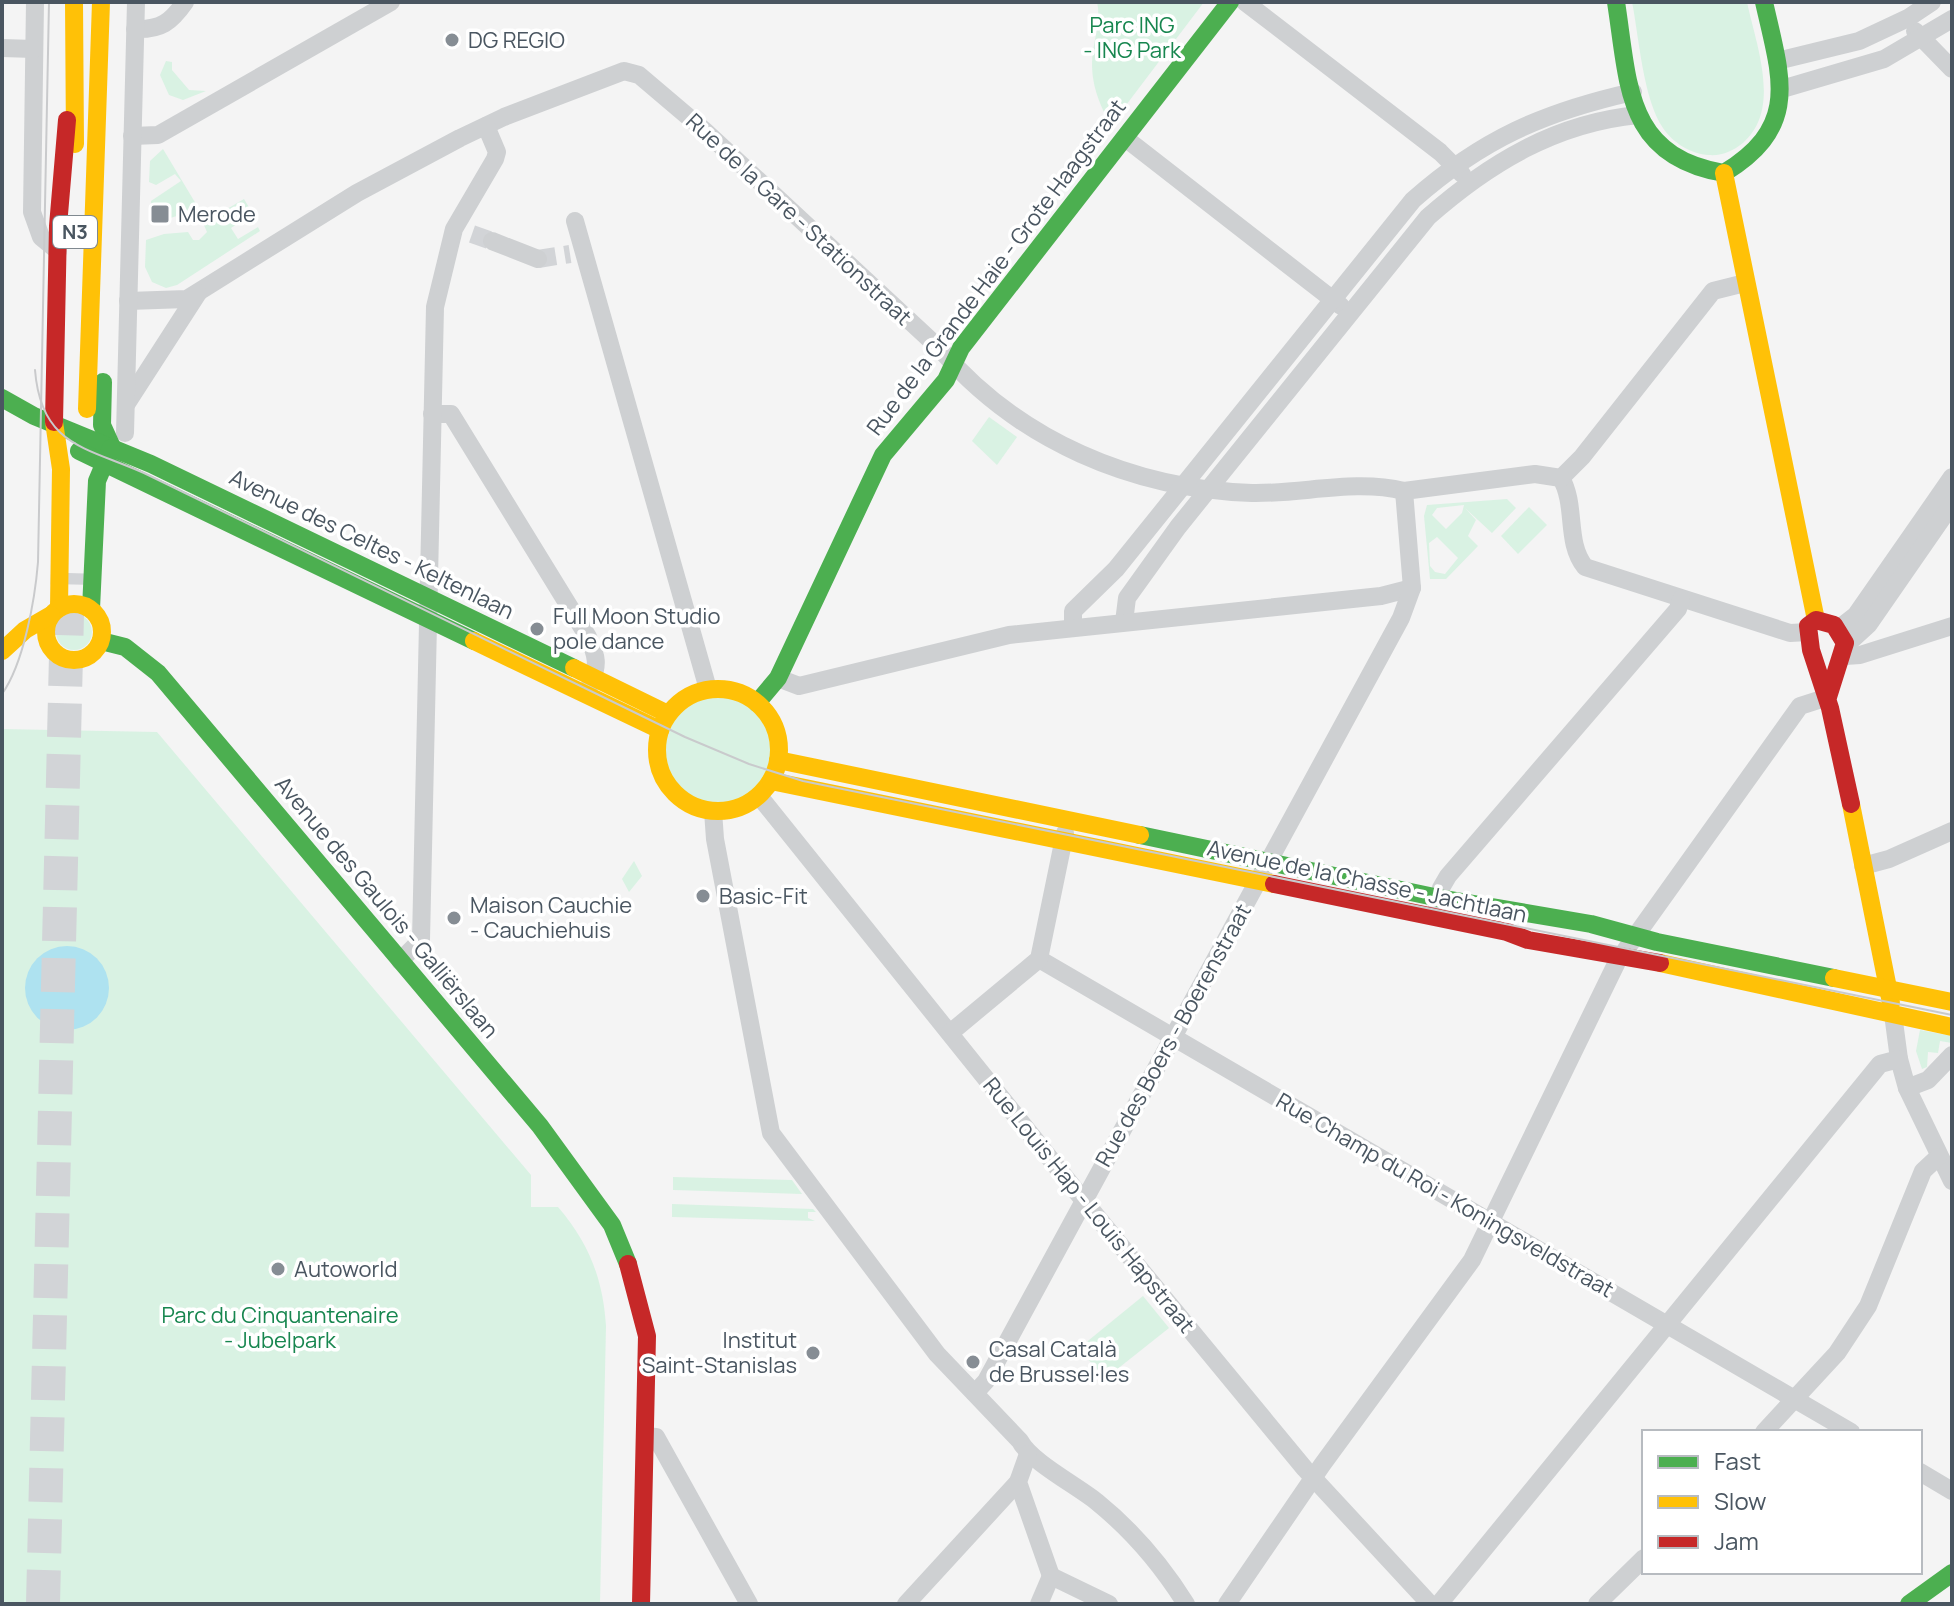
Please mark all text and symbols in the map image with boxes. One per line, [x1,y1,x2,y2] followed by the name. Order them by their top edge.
[1083,10,1182,65] park label: Parc ING - ING Park
[468,25,565,55] place label: DG REGIO
[443,31,461,49] marker: DG REGIO
[860,93,1133,441] street label: Rue de la Grande Haie - Grote Haagstraat
[680,106,918,332] street label: Rue de la Gare - Stationstraat
[178,199,256,229] place label: Merode
[149,203,171,225] marker: Merode
[53,216,97,248] road number: N3
[225,462,519,626] street label: Avenue des Celtes - Keltenlaan
[553,601,720,656] place label: Full Moon Studio pole dance
[528,620,546,638] marker: Full Moon Studio pole dance
[269,770,505,1044] street label: Avenue des Gaulois - Galliërslaan
[1204,832,1530,930] street label: Avenue de la Chasse - Jachtlaan
[719,881,808,911] place label: Basic-Fit
[694,887,712,905] marker: Basic-Fit
[470,890,632,945] place label: Maison Cauchie - Cauchiehuis
[1088,898,1258,1172] street label: Rue des Boers - Boerenstraat
[445,909,463,927] marker: Maison Cauchie - Cauchiehuis
[976,1071,1202,1339] street label: Rue Louis Hap - Louis Hapstraat
[1271,1086,1620,1304] street label: Rue Champ du Roi - Koningsveldstraat
[294,1254,398,1284] place label: Autoworld
[269,1260,287,1278] marker: Autoworld
[161,1300,399,1355] park label: Parc du Cinquantenaire - Jubelpark
[642,1325,797,1380] place label: Institut Saint-Stanislas
[989,1334,1129,1389] place label: Casal Català de Brussel·les
[804,1344,822,1362] marker: Institut Saint-Stanislas
[964,1353,982,1371] marker: Casal Català de Brussel·les
[1642,1430,1922,1574] legend
[1714,1444,1761,1477] text: Fast
[1714,1484,1767,1517] text: Slow
[1714,1524,1759,1557] text: Jam

